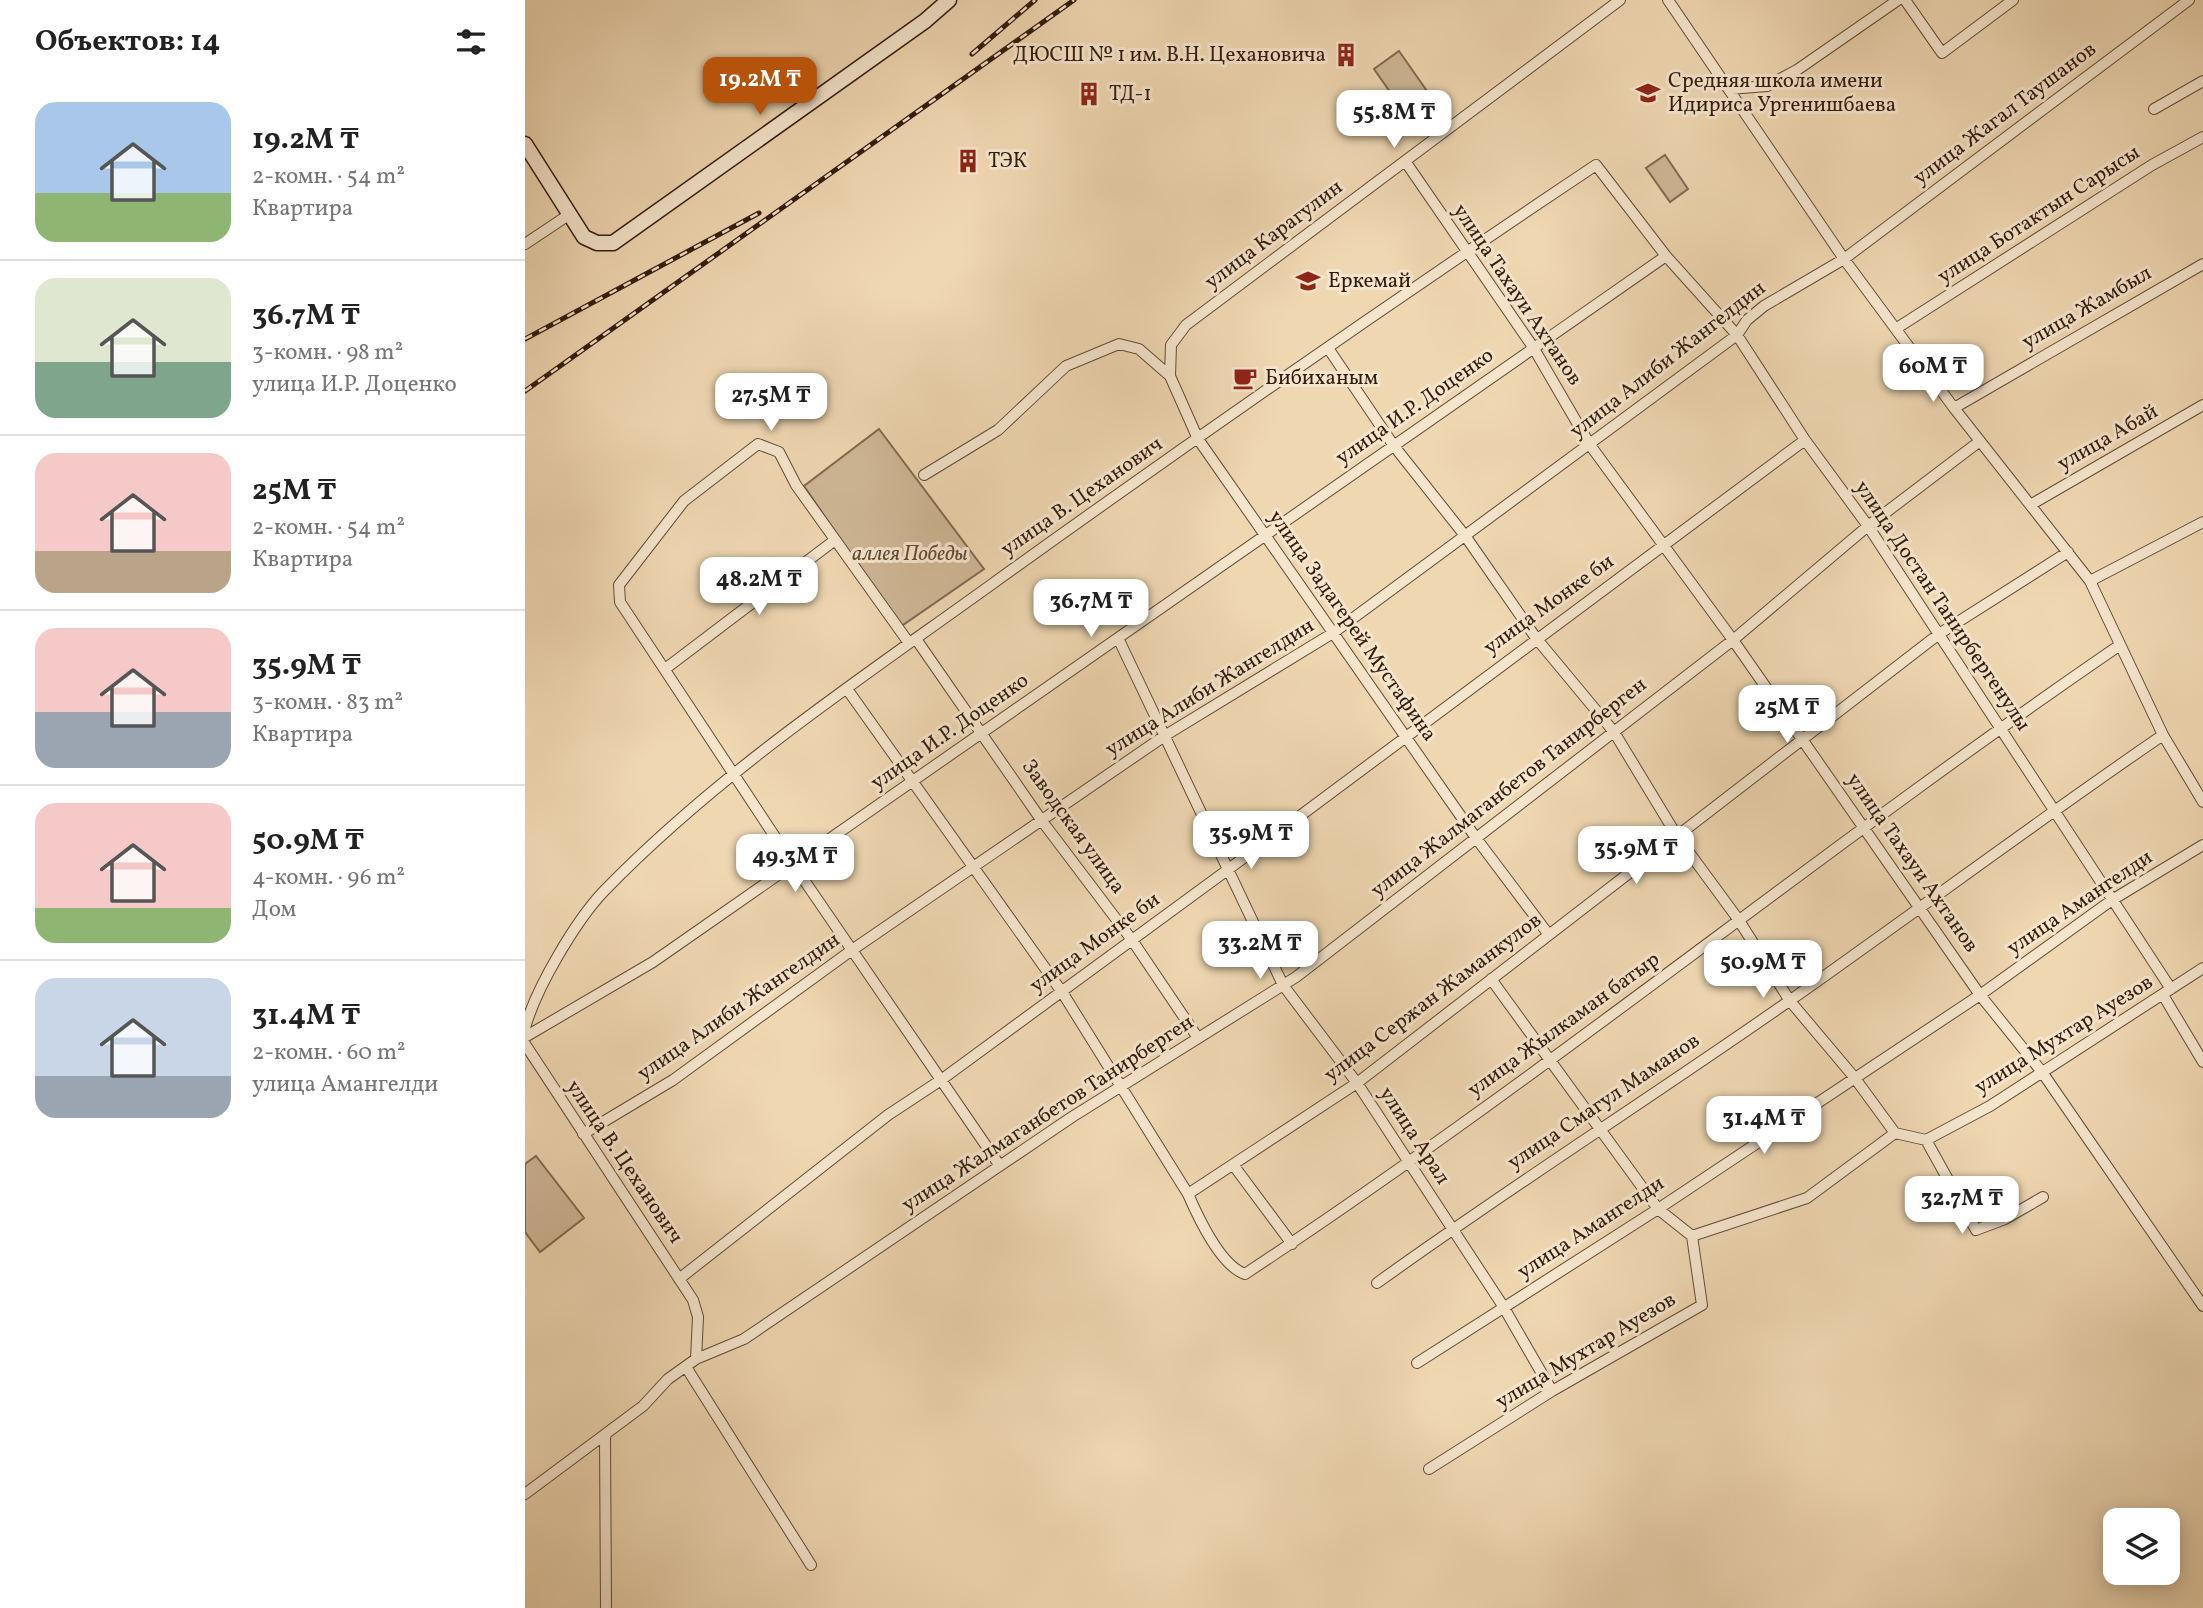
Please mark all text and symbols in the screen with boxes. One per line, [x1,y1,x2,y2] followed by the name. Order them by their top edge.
[35,21,220,63] text: Объектов: 14
[452,23,490,61] icon: filters
[1907,35,2103,193] street label: улица Жагал Таушанов
[1013,41,1326,70] place label: ДЮСШ № 1 им. В.Н. Цехановича
[1332,41,1360,69] building icon: ДЮСШ № 1 им. В.Н. Цехановича
[695,58,825,117] pin: 19.2M ₸
[719,64,801,96] text: 19.2M ₸
[1668,67,1896,120] place label: Средняя школа имени Идириса Ургенишбаева
[1634,79,1662,107] school or university icon: Средняя школа имени Идириса Ургенишбаева
[1075,80,1103,108] building icon: ТД-1
[1109,80,1152,109] place label: ТД-1
[1329,90,1459,150] pin: 55.8M ₸
[1352,97,1436,129] text: 55.8M ₸
[252,119,359,161] text: 19.2M ₸
[91,130,175,214] icon: home
[1932,139,2146,291] street label: улица Ботактын Сарысы
[954,147,982,175] building icon: ТЭК
[988,147,1027,176] place label: ТЭК
[252,161,405,193] text: 2-комн. · 54 m²
[1199,173,1349,297] street label: улица Карагулин
[252,193,353,225] text: Квартира
[1445,198,1589,392] street label: улица Тахауи Ахтанов
[2017,259,2157,357] street label: улица Жамбыл
[1294,267,1322,295] school or university icon: Еркемай
[1328,267,1411,296] place label: Еркемай
[1564,274,1772,446] street label: улица Алиби Жангелдин
[252,295,360,337] text: 36.7M ₸
[91,306,175,390] icon: home
[252,337,403,369] text: 3-комн. · 98 m²
[1330,342,1500,472] street label: улица И.Р. Доценко
[1884,344,1982,404] pin: 60M ₸
[1899,351,1967,383] text: 60M ₸
[1231,364,1259,392] cafe icon: Бибиханым
[1265,364,1378,393] place label: Бибиханым
[252,369,457,401] text: улица И.Р. Доценко
[706,374,836,433] pin: 27.5M ₸
[731,380,811,412] text: 27.5M ₸
[2052,397,2164,479] street label: улица Абай
[995,430,1169,564] street label: улица В. Цеханович
[252,470,337,512] text: 25M ₸
[1847,475,2037,737] street label: улица Достан Танирбергенулы
[91,481,175,565] icon: home
[1261,505,1443,747] street label: улица Задагерей Мустафина
[252,512,405,544] text: 2-комн. · 54 m²
[852,540,968,569] park label: аллея Победы
[252,544,353,576] text: Квартира
[1478,548,1620,662] street label: улица Монке би
[694,558,824,617] pin: 48.2M ₸
[716,564,802,596] text: 48.2M ₸
[1026,580,1156,639] pin: 36.7M ₸
[1049,586,1133,618] text: 36.7M ₸
[1100,612,1320,764] street label: улица Алиби Жангелдин
[252,645,361,687] text: 35.9M ₸
[91,656,175,740] icon: home
[865,667,1035,797] street label: улица И.Р. Доценко
[1365,671,1653,905] street label: улица Жалмаганбетов Танирберген
[1738,686,1836,745] pin: 25M ₸
[252,687,403,719] text: 3-комн. · 83 m²
[1755,692,1819,724] text: 25M ₸
[252,719,353,751] text: Квартира
[1014,754,1132,900] street label: Заводская улица
[1839,767,1985,959] street label: улица Тахауи Ахтанов
[1186,812,1316,871] pin: 35.9M ₸
[1209,818,1293,850] text: 35.9M ₸
[252,820,364,862] text: 50.9M ₸
[1571,826,1701,886] pin: 35.9M ₸
[91,831,175,915] icon: home
[1594,833,1678,865] text: 35.9M ₸
[730,834,860,894] pin: 49.3M ₸
[752,841,838,873] text: 49.3M ₸
[2001,843,2159,963] street label: улица Амангелди
[252,862,405,894] text: 4-комн. · 96 m²
[1024,886,1166,1000] street label: улица Монке би
[252,894,296,926] text: Дом
[1318,906,1548,1090] street label: улица Сержан Жаманкулов
[1195,922,1325,981] pin: 33.2M ₸
[632,926,846,1088] street label: улица Алиби Жангелдин
[1218,928,1302,960] text: 33.2M ₸
[1698,940,1828,1000] pin: 50.9M ₸
[1462,945,1666,1105] street label: улица Жылкаман батыр
[1720,947,1806,979] text: 50.9M ₸
[1969,968,2159,1102] street label: улица Мухтар Ауезов
[252,995,361,1037] text: 31.4M ₸
[91,1006,175,1090] icon: home
[896,1008,1200,1220] street label: улица Жалмаганбетов Танирберген
[1502,1027,1706,1177] street label: улица Смагул Маманов
[252,1037,406,1069] text: 2-комн. · 60 m²
[252,1069,438,1101] text: улица Амангелди
[558,1075,690,1249] street label: улица В. Цеханович
[1372,1081,1456,1191] street label: улица Арал
[1699,1096,1829,1156] pin: 31.4M ₸
[1722,1103,1806,1135] text: 31.4M ₸
[1512,1169,1670,1286] street label: улица Амангелди
[1897,1176,2027,1236] pin: 32.7M ₸
[1921,1183,2003,1215] text: 32.7M ₸
[1490,1286,1682,1416] street label: улица Мухтар Ауезов
[2103,1508,2180,1585] map controls
[2103,1508,2180,1585] button: layers

